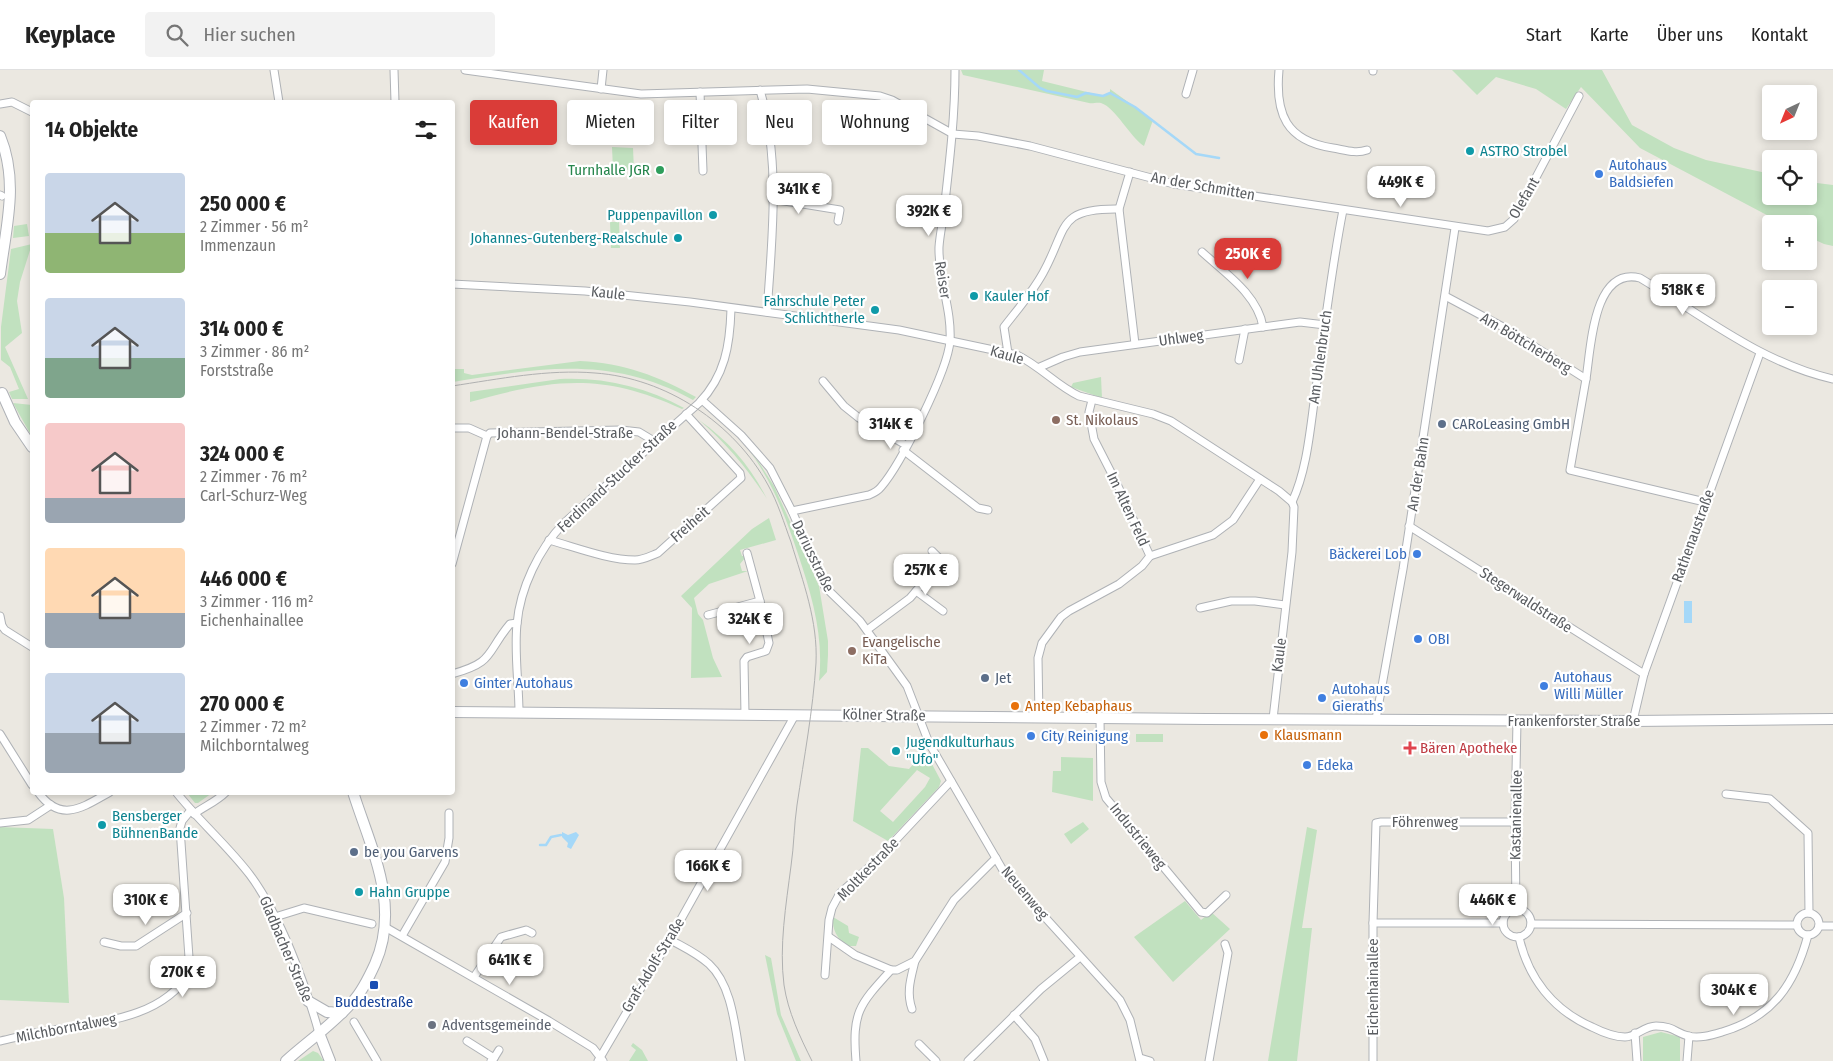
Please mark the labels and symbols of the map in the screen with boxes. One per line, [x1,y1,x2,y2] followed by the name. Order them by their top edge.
[1762,85,1818,140] north arrow
[1480,142,1567,160] place label: ASTRO Strobel
[1464,145,1476,157] marker: ASTRO Strobel
[1609,156,1674,191] place label: Autohaus Baldsiefen
[568,161,650,179] place label: Turnhalle JGR
[654,164,666,176] marker: Turnhalle JGR
[1360,166,1442,208] pin: 449K €
[1149,168,1257,204] street label: An der Schmitten
[1593,168,1605,180] marker: Autohaus Baldsiefen
[758,172,840,215] pin: 341K €
[1505,174,1543,222] street label: Olefant
[888,194,970,237] pin: 392K €
[607,206,703,224] place label: Puppenpavillon
[707,209,719,221] marker: Puppenpavillon
[470,229,668,247] place label: Johannes-Gutenberg-Realschule
[672,232,684,244] marker: Johannes-Gutenberg-Realschule
[1207,238,1289,280] pin: 250K €
[931,260,955,301] street label: Reiser
[1642,274,1724,316] pin: 518K €
[590,282,626,304] street label: Kaule
[984,287,1050,305] place label: Kauler Hof
[968,290,980,302] marker: Kauler Hof
[764,292,866,327] place label: Fahrschule Peter Schlichtherle
[869,304,881,316] marker: Fahrschule Peter Schlichtherle
[1305,309,1335,405] street label: Am Uhlenbruch
[1477,309,1575,377] street label: Am Böttcherberg
[1157,326,1205,350] street label: Uhlweg
[988,342,1026,368] street label: Kaule
[850,408,932,450] pin: 314K €
[1066,411,1138,429] place label: St. Nikolaus
[1050,414,1062,426] marker: St. Nikolaus
[1452,415,1570,433] place label: CARoLeasing GmbH
[554,416,680,536] street label: Ferdinand-Stucker-Straße
[1436,418,1448,430] marker: CARoLeasing GmbH
[497,424,633,442] street label: Johann-Bendel-Straße
[1403,436,1433,512] street label: An der Bahn
[1103,469,1153,549] street label: Im Alten Feld
[1668,487,1718,585] street label: Rathenaustraße
[667,502,713,546] street label: Freiheit
[788,517,838,595] street label: Dariusstraße
[1329,545,1407,563] place label: Bäckerei Lob
[1411,548,1423,560] marker: Bäckerei Lob
[885,554,967,596] pin: 257K €
[1476,563,1576,637] street label: Stegerwaldstraße
[709,602,791,645] pin: 324K €
[1428,630,1450,648] place label: OBI
[862,633,941,668] place label: Evangelische KiTa
[1412,633,1424,645] marker: OBI
[1268,637,1290,673] street label: Kaule
[846,645,858,657] marker: Evangelische KiTa
[1554,668,1624,703] place label: Autohaus Willi Müller
[995,669,1012,687] place label: Jet
[979,672,991,684] marker: Jet
[474,674,573,692] place label: Ginter Autohaus
[458,677,470,689] marker: Ginter Autohaus
[1332,680,1390,715] place label: Autohaus Gieraths
[1538,680,1550,692] marker: Autohaus Willi Müller
[1316,692,1328,704] marker: Autohaus Gieraths
[1025,697,1132,715] place label: Antep Kebaphaus
[1009,700,1021,712] marker: Antep Kebaphaus
[842,705,926,725] street label: Kölner Straße
[1508,712,1640,730] street label: Frankenforster Straße
[1274,726,1342,744] place label: Klausmann
[1041,727,1128,745] place label: City Reinigung
[1258,729,1270,741] marker: Klausmann
[1025,730,1037,742] marker: City Reinigung
[906,733,1014,768] place label: Jugendkulturhaus "Ufo"
[1420,739,1517,757] place label: Bären Apotheke
[1404,742,1416,754] marker: Bären Apotheke
[890,745,902,757] marker: Jugendkulturhaus "Ufo"
[1317,756,1353,774] place label: Edeka
[1301,759,1313,771] marker: Edeka
[1506,770,1526,860] street label: Kastanienallee
[1106,799,1170,873] street label: Industrieweg
[112,807,198,842] place label: Bensberger BühnenBande
[1392,813,1458,831] street label: Föhrenweg
[96,819,108,831] marker: Bensberger BühnenBande
[834,834,902,904] street label: Moltkestraße
[364,843,458,861] place label: be you Garvens
[348,846,360,858] marker: be you Garvens
[667,850,749,892] pin: 166K €
[998,863,1052,923] street label: Neuenweg
[369,883,450,901] place label: Hahn Gruppe
[105,884,187,926] pin: 310K €
[1452,884,1534,926] pin: 446K €
[353,886,365,898] marker: Hahn Gruppe
[256,893,316,1005] street label: Gladbacher Straße
[618,914,688,1016] street label: Graf-Adolf-Straße
[1364,938,1382,1036] street label: Eichenhainallee
[469,944,551,986] pin: 641K €
[142,956,224,998] pin: 270K €
[1693,974,1775,1016] pin: 304K €
[368,979,380,991] marker: Buddestraße
[335,993,413,1011] place label: Buddestraße
[14,1009,118,1047] street label: Milchborntalweg
[442,1016,551,1034] place label: Adventsgemeinde
[426,1019,438,1031] marker: Adventsgemeinde

